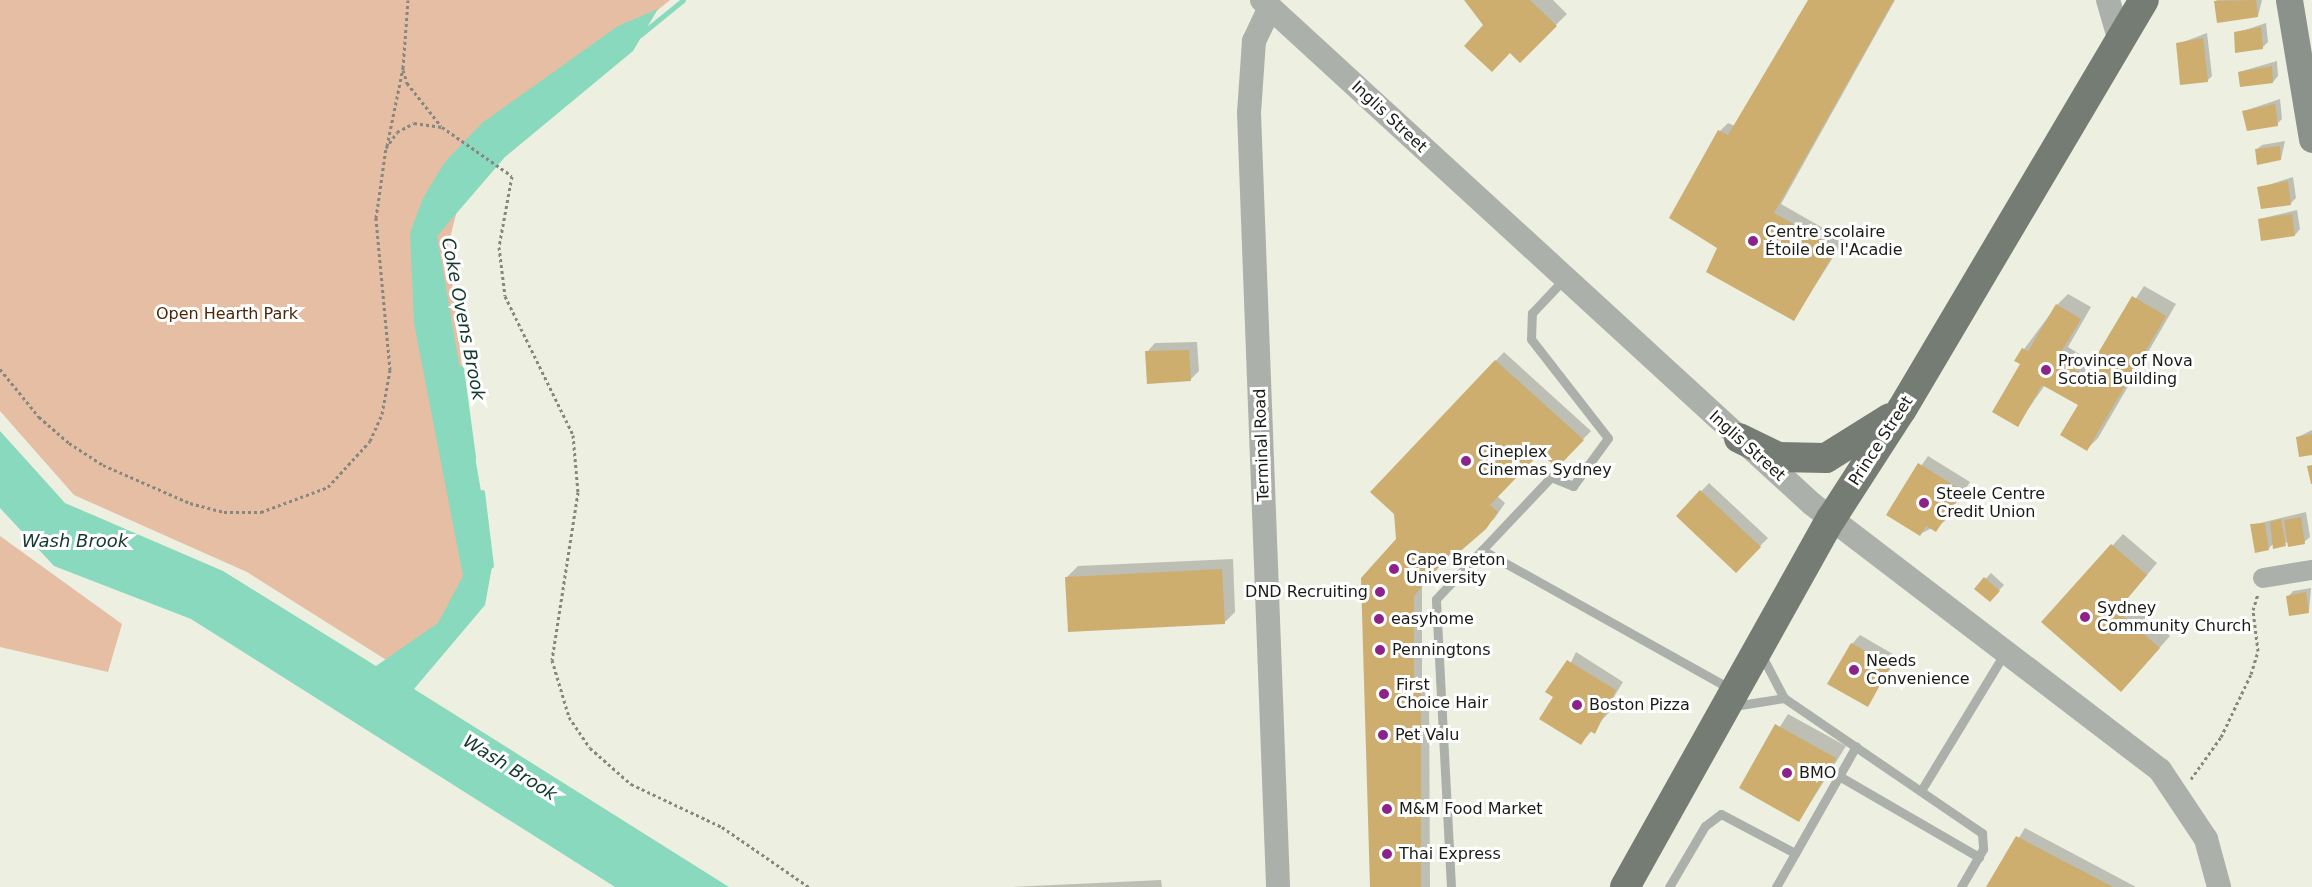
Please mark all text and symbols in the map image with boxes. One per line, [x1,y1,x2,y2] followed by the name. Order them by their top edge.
[1347,77,1431,157] street label: Inglis Street
[1765,222,1903,260] place label: Centre scolaire Étoile de l'Acadie
[1746,234,1760,248] marker: Centre scolaire Étoile de l'Acadie
[437,236,489,402] water label: Coke Ovens Brook
[156,304,298,324] park label: Open Hearth Park
[2058,351,2193,389] place label: Province of Nova Scotia Building
[2039,363,2053,377] marker: Province of Nova Scotia Building
[1250,388,1274,502] street label: Terminal Road
[1845,393,1917,489] street label: Prince Street
[1705,407,1789,485] street label: Inglis Street
[1478,442,1612,480] place label: Cineplex Cinemas Sydney
[1459,454,1473,468] marker: Cineplex Cinemas Sydney
[1936,484,2045,522] place label: Steele Centre Credit Union
[1917,496,1931,510] marker: Steele Centre Credit Union
[22,530,128,552] water label: Wash Brook
[1406,550,1505,588] place label: Cape Breton University
[1387,562,1401,576] marker: Cape Breton University
[1245,582,1368,602] place label: DND Recruiting
[1373,585,1387,599] marker: DND Recruiting
[2097,598,2251,636] place label: Sydney Community Church
[1391,609,1474,629] place label: easyhome
[2078,610,2092,624] marker: Sydney Community Church
[1372,612,1386,626] marker: easyhome
[1392,640,1490,660] place label: Penningtons
[1373,643,1387,657] marker: Penningtons
[1866,651,1970,689] place label: Needs Convenience
[1847,663,1861,677] marker: Needs Convenience
[1396,675,1488,713] place label: First Choice Hair
[1377,687,1391,701] marker: First Choice Hair
[1589,695,1690,715] place label: Boston Pizza
[1570,698,1584,712] marker: Boston Pizza
[1395,725,1459,745] place label: Pet Valu
[1376,728,1390,742] marker: Pet Valu
[459,731,561,805] water label: Wash Brook
[1799,763,1836,783] place label: BMO
[1780,766,1794,780] marker: BMO
[1399,799,1543,819] place label: M&M Food Market
[1380,802,1394,816] marker: M&M Food Market
[1399,844,1501,864] place label: Thai Express
[1380,847,1394,861] marker: Thai Express

